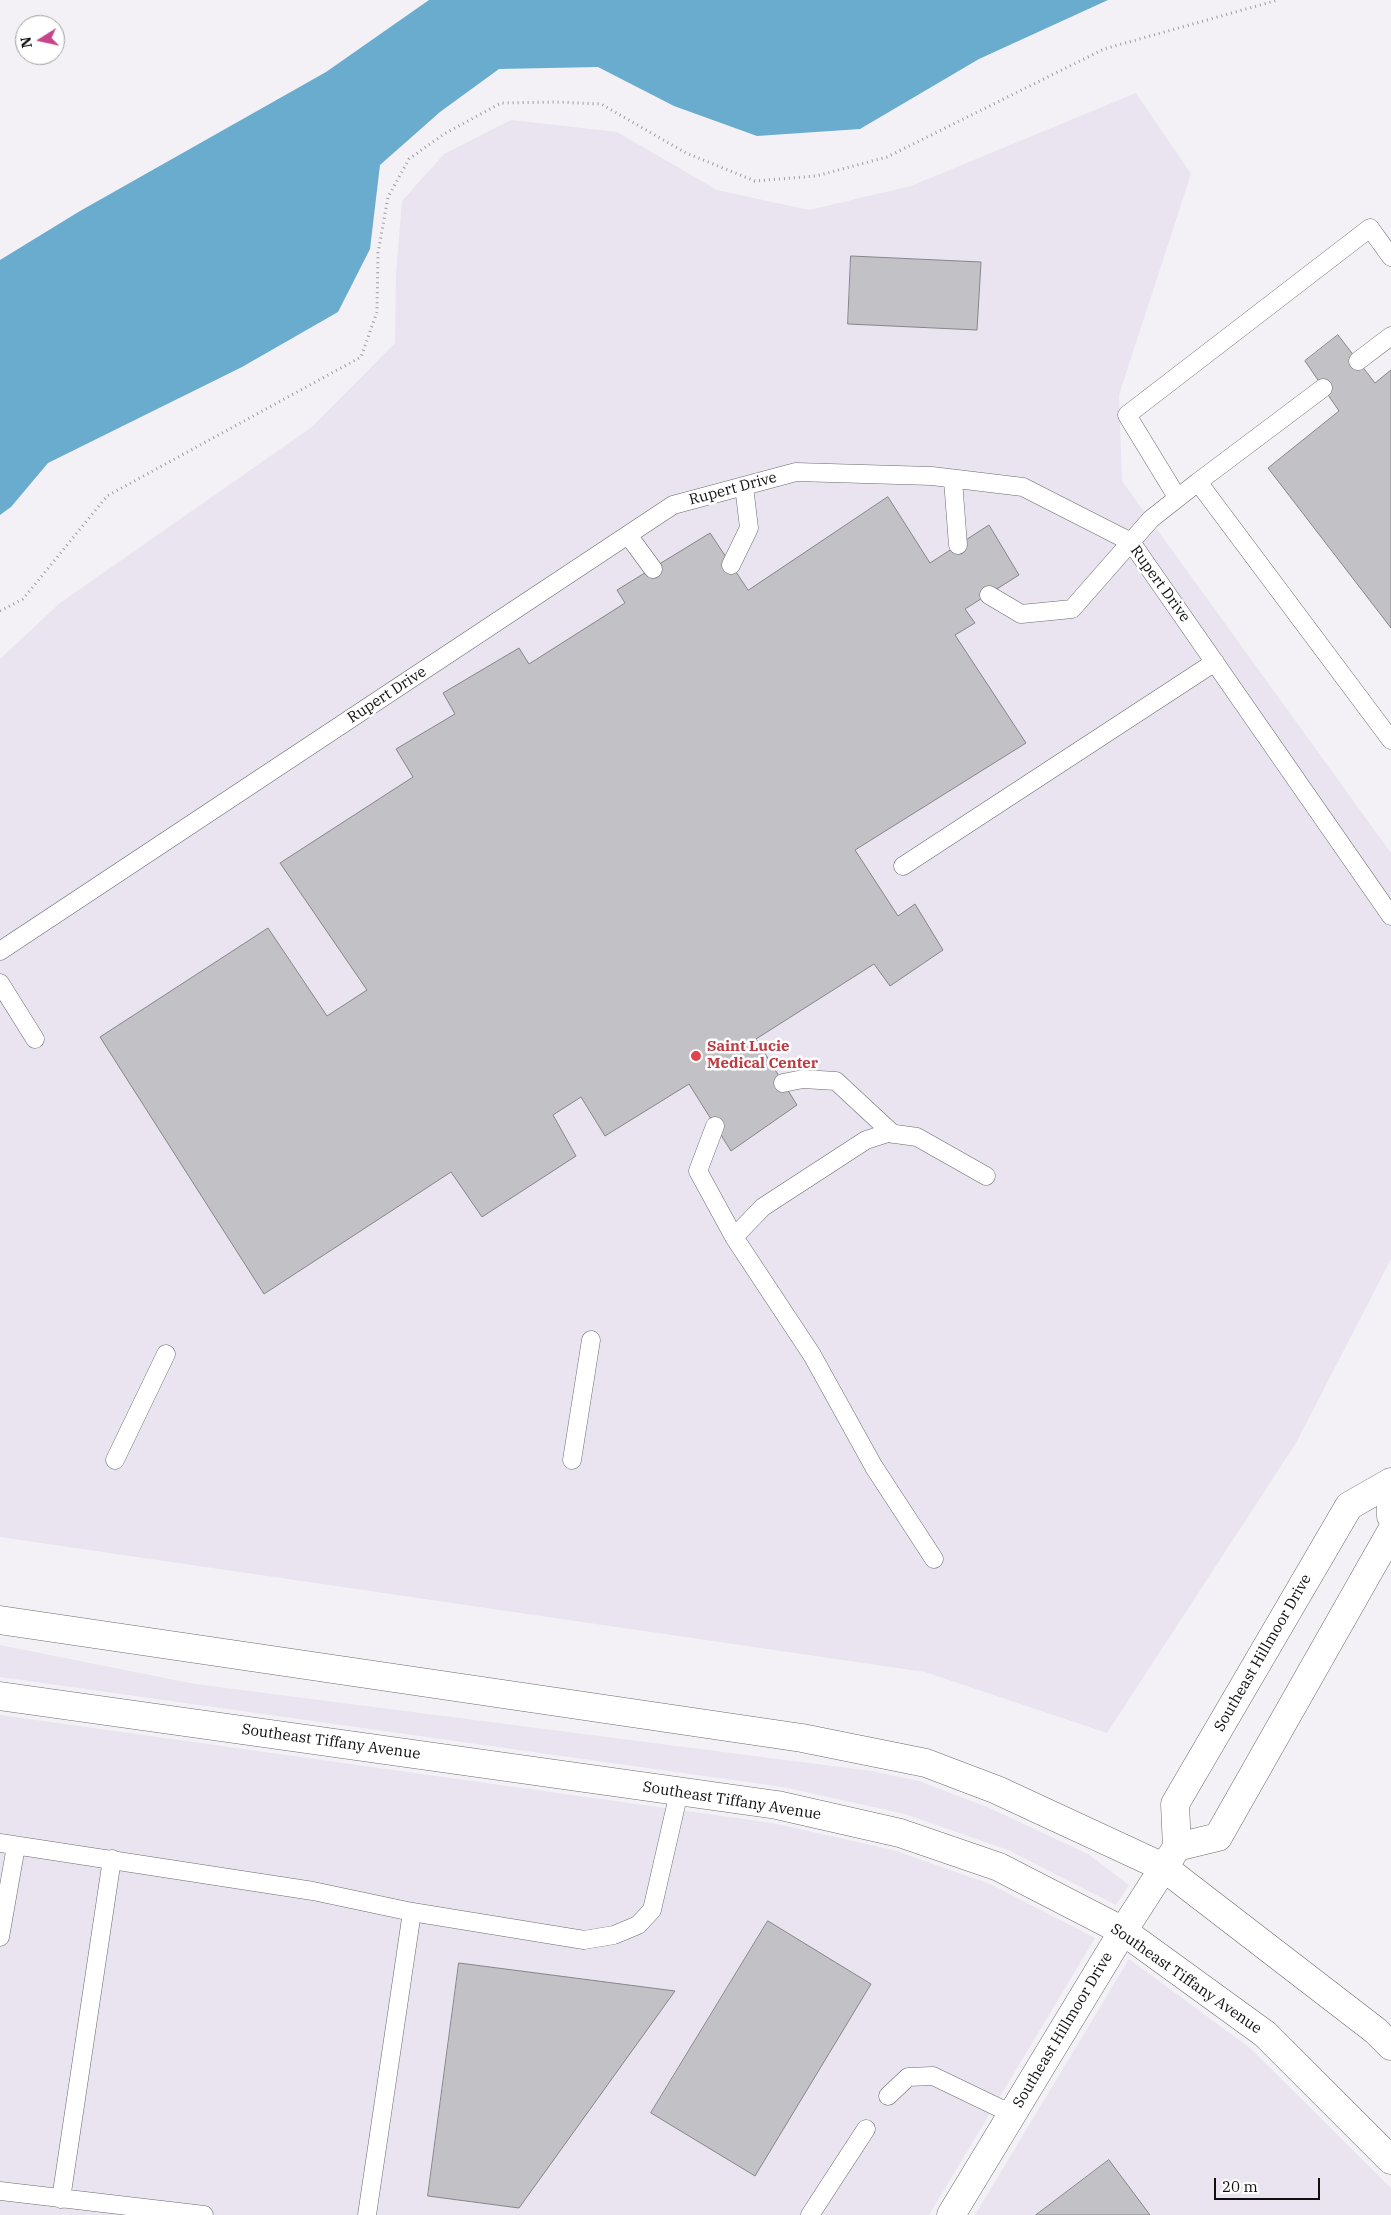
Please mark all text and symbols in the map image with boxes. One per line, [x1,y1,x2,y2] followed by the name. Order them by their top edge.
[15,15,65,65] north arrow
[16,35,36,49] text: N
[687,469,779,509] street label: Rupert Drive
[1126,542,1194,626] street label: Rupert Drive
[344,663,430,727] street label: Rupert Drive
[707,1038,818,1073] place label: Saint Lucie Medical Center
[689,1049,703,1063] marker: Saint Lucie Medical Center
[1211,1571,1315,1735] street label: Southeast Hillmoor Drive
[241,1721,421,1763] street label: Southeast Tiffany Avenue
[642,1778,822,1824] street label: Southeast Tiffany Avenue
[1107,1920,1265,2038] street label: Southeast Tiffany Avenue
[1009,1949,1117,2111] street label: Southeast Hillmoor Drive
[1216,2168,1322,2200] scale bar
[1222,2177,1258,2196] text: 20 m

